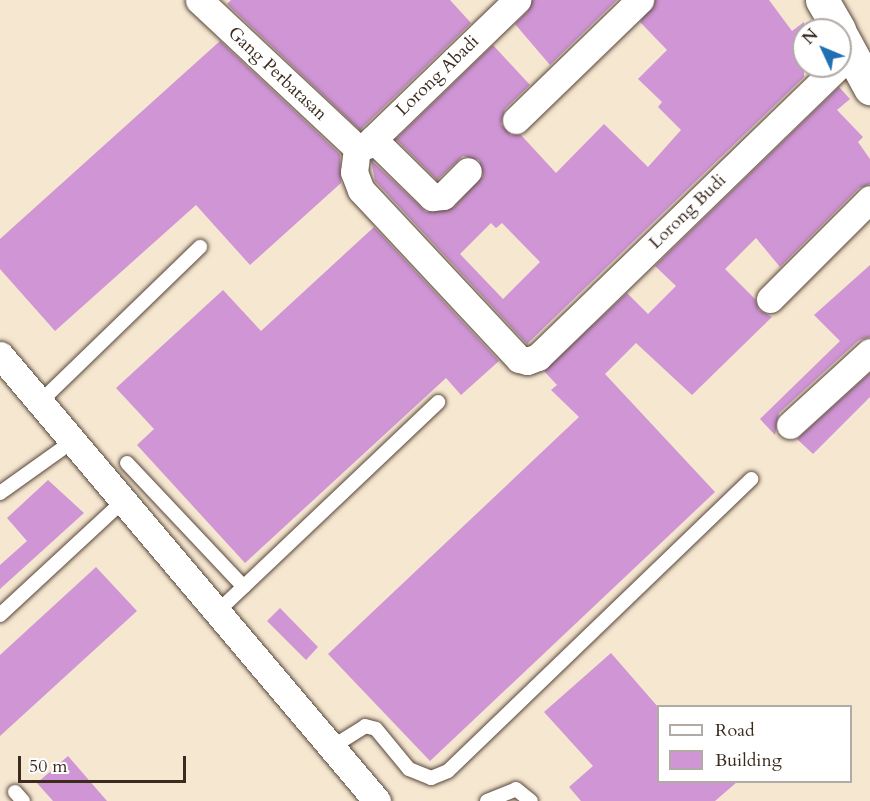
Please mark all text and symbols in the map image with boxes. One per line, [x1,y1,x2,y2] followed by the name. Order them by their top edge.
[792,18,852,78] north arrow
[223,23,331,125] street label: Gang Perbatasan
[798,24,823,50] text: N
[392,31,484,121] street label: Lorong Abadi
[645,170,731,254] street label: Lorong Budi
[657,705,852,783] legend
[715,718,755,743] text: Road
[21,744,189,782] scale bar
[715,748,782,773] text: Building
[29,754,68,779] text: 50 m

